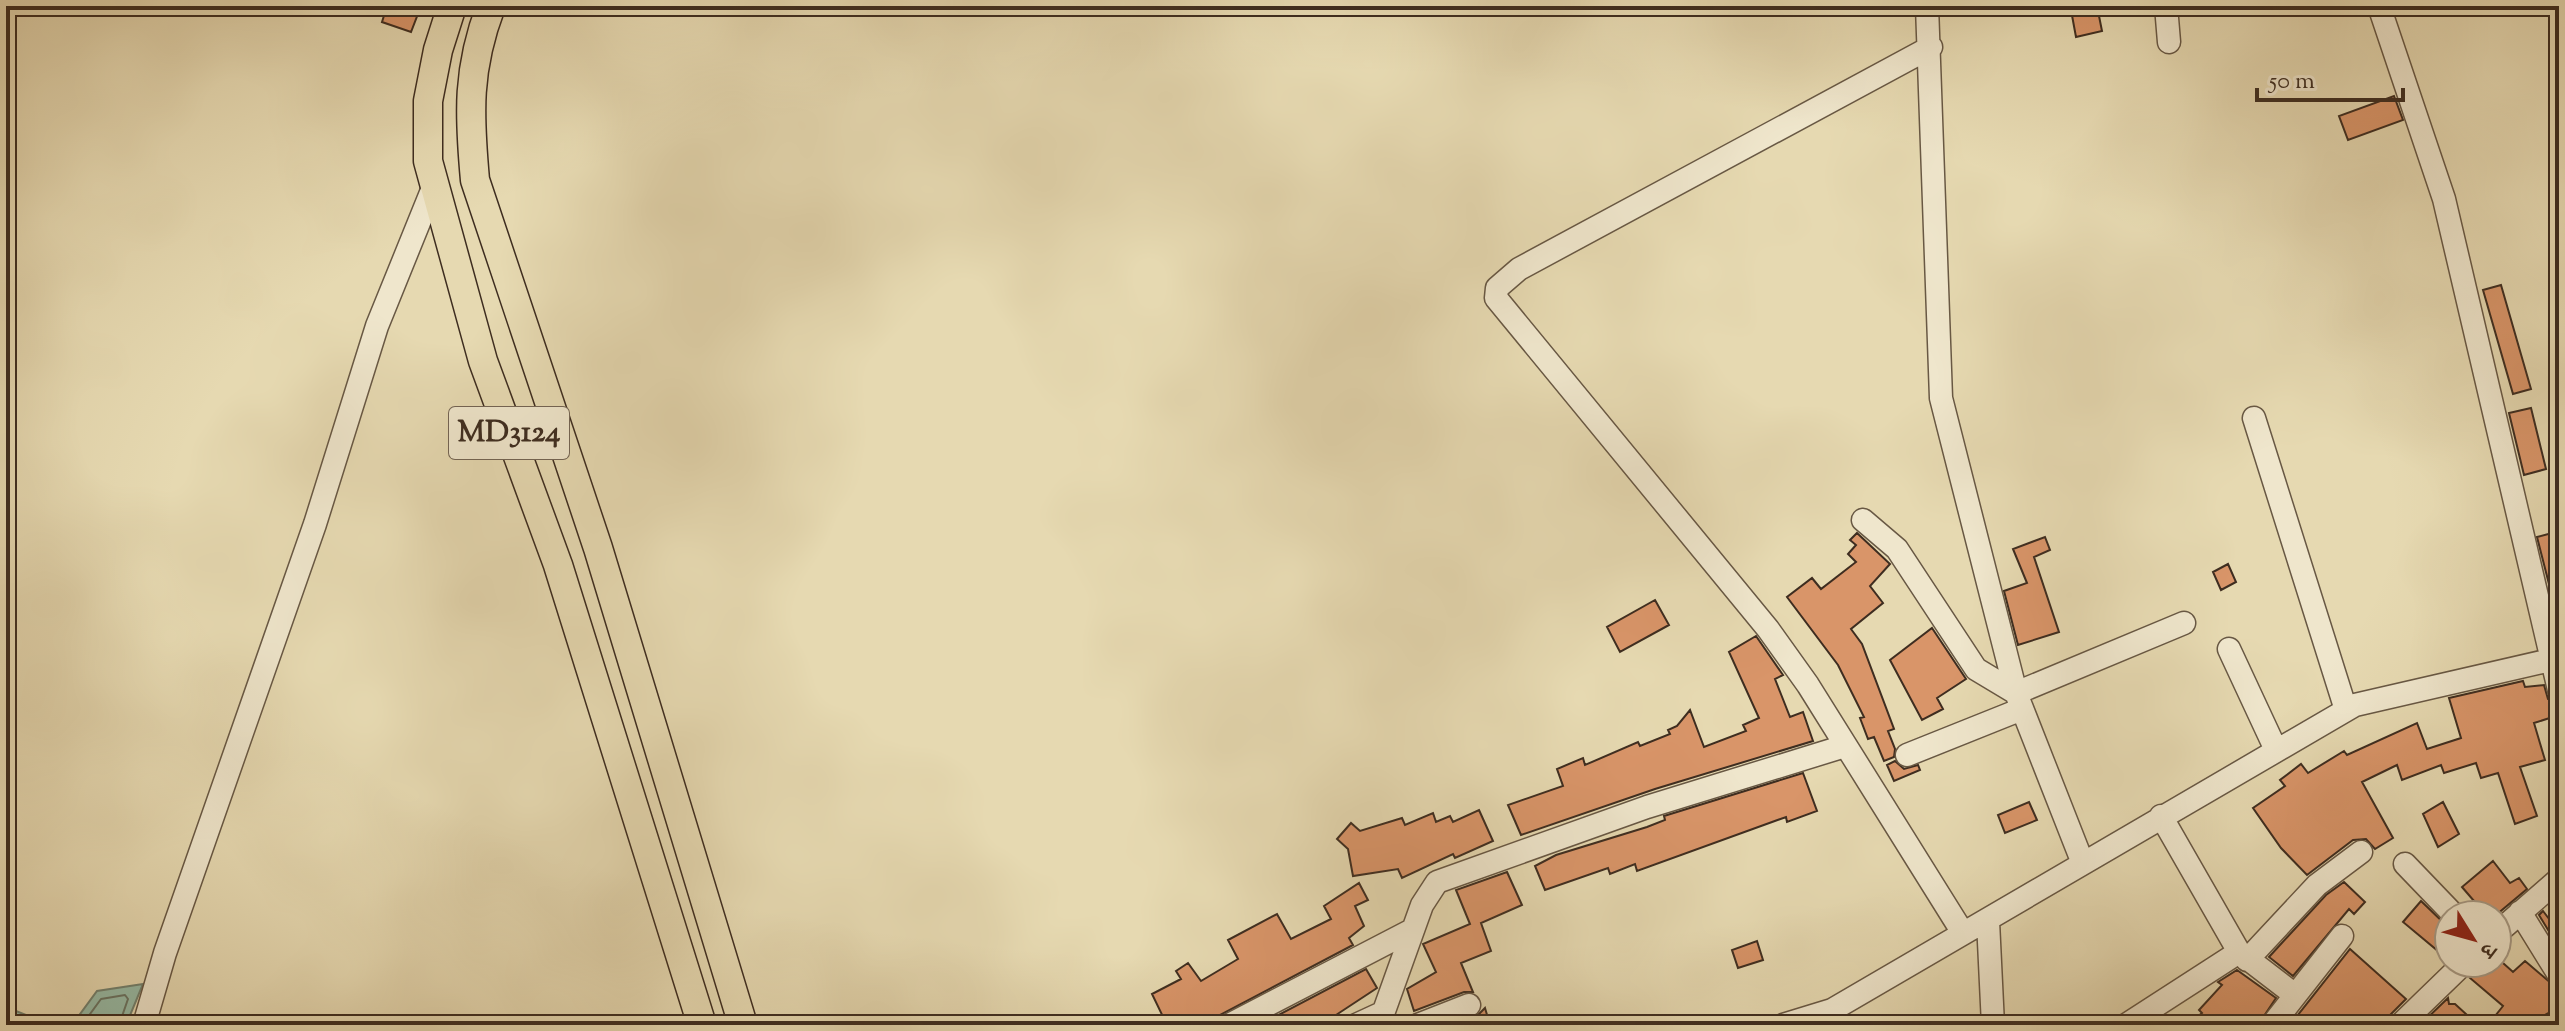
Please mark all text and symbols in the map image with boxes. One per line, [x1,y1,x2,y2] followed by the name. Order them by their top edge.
[2257,52,2403,102] scale bar
[2267,65,2315,99] text: 50 m
[449,407,569,459] road number: MD3124
[2433,899,2513,979] north arrow
[2469,934,2504,965] text: उ

